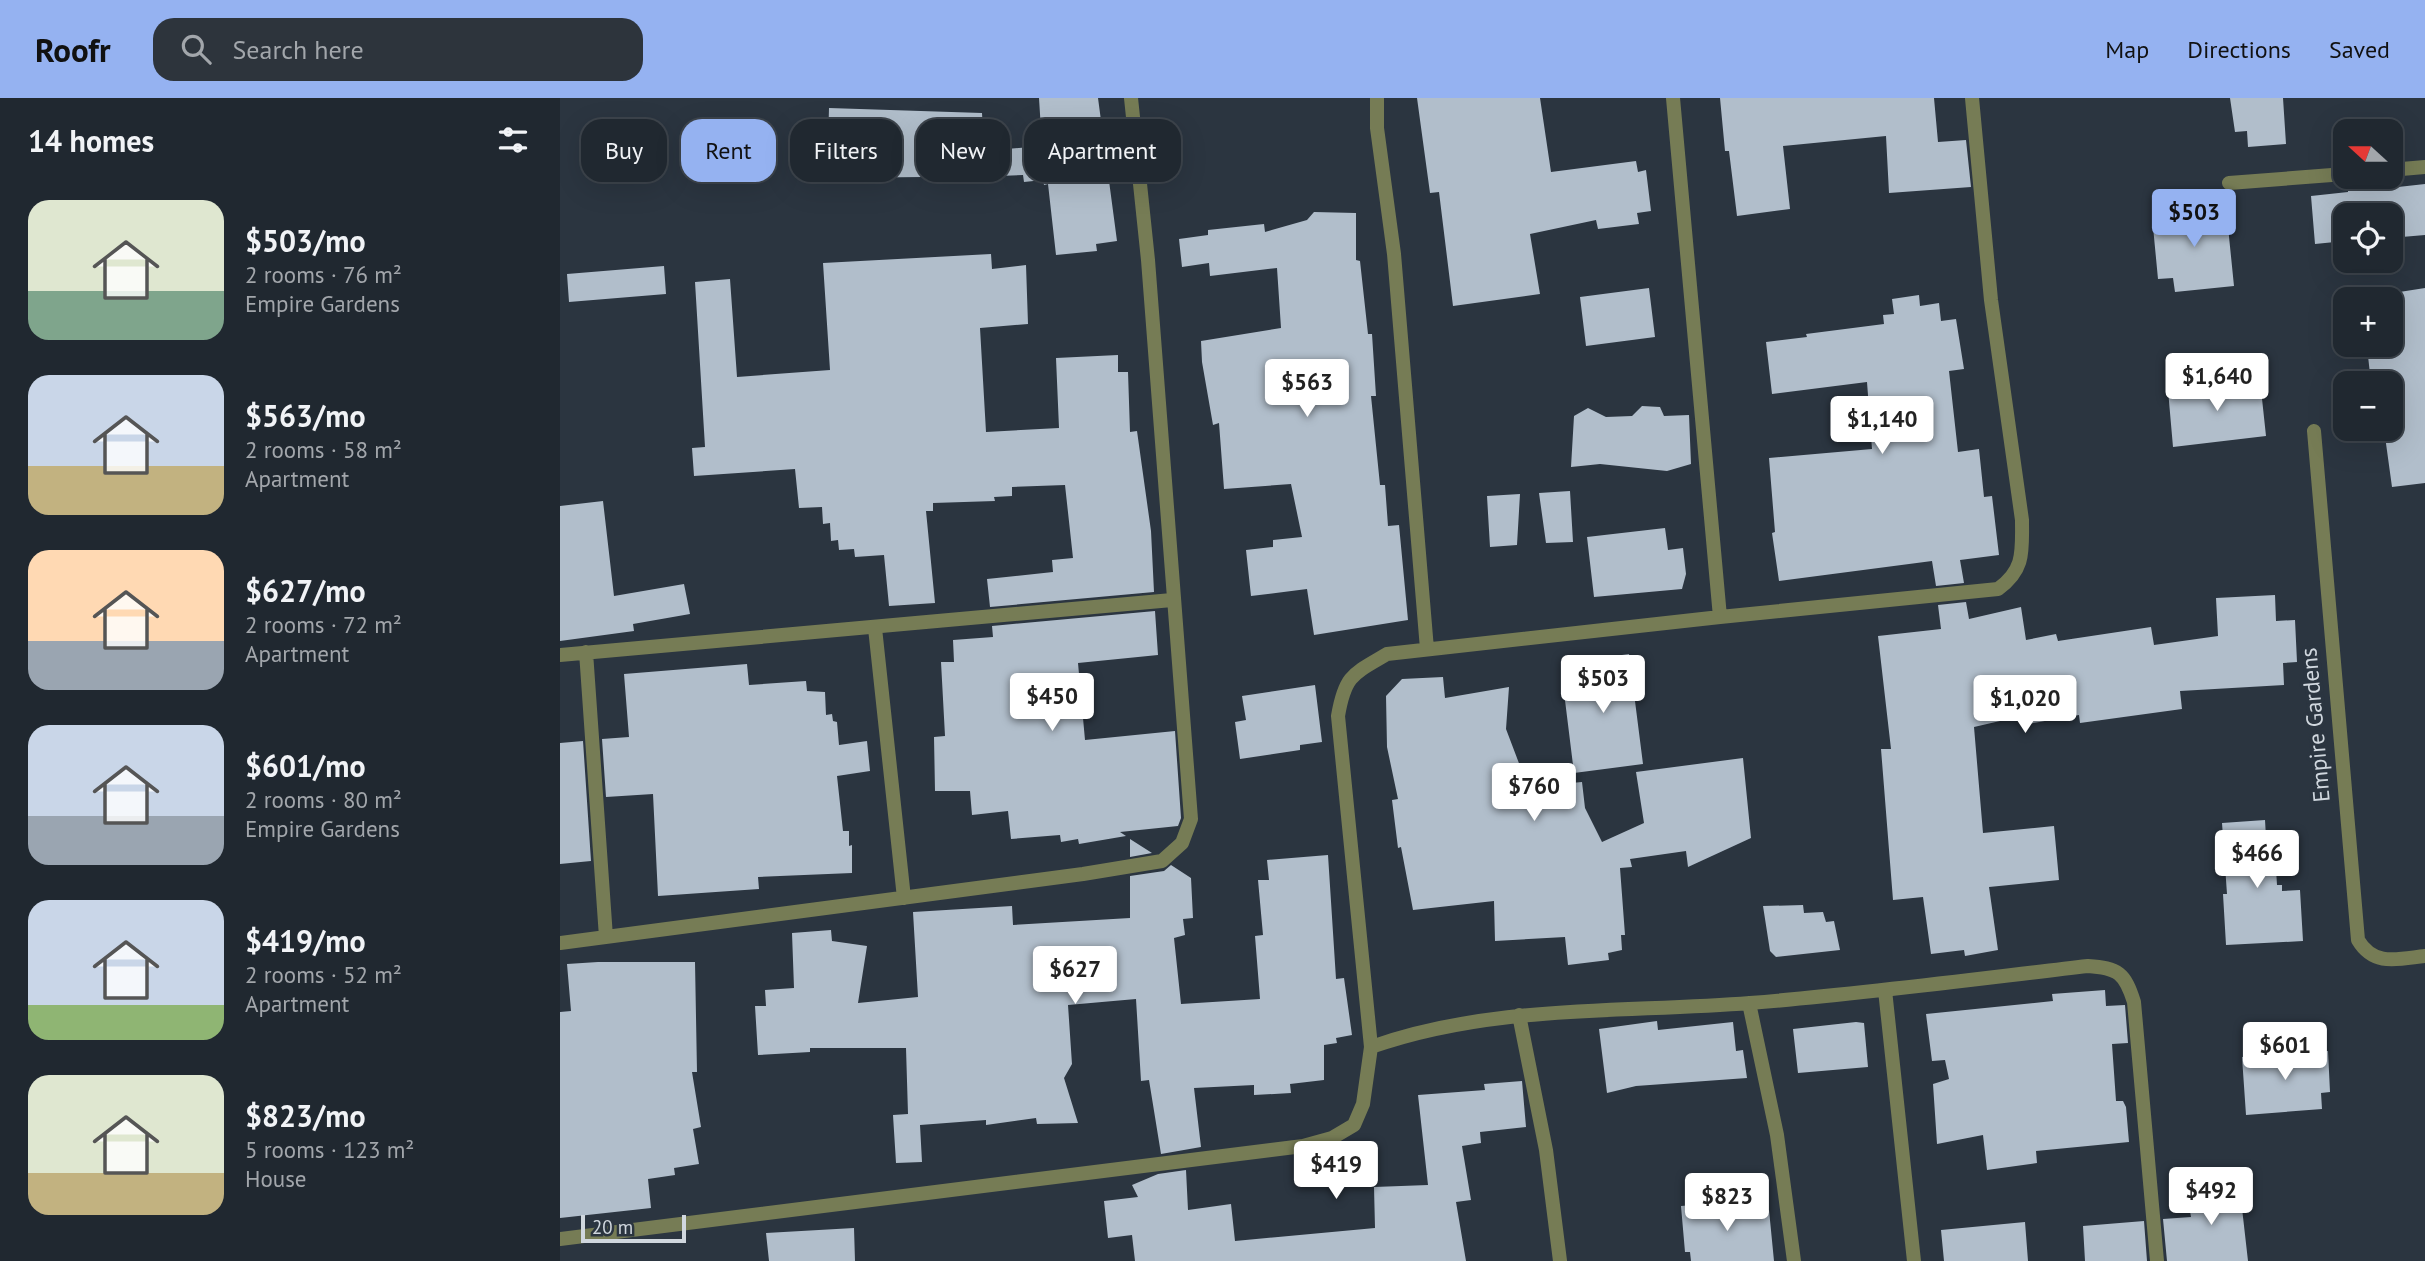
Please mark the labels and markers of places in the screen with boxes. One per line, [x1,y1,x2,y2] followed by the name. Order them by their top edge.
[2153,190,2235,249] pin: $503
[2160,354,2274,413] pin: $1,640
[1266,360,1348,419] pin: $563
[1825,396,1939,456] pin: $1,140
[1562,656,1644,715] pin: $503
[1011,674,1093,733] pin: $450
[1968,676,2082,735] pin: $1,020
[1493,764,1575,823] pin: $760
[2216,830,2298,890] pin: $466
[1034,946,1116,1006] pin: $627
[2244,1023,2326,1082] pin: $601
[1295,1142,1377,1201] pin: $419
[2170,1168,2252,1227] pin: $492
[1686,1174,1768,1233] pin: $823

